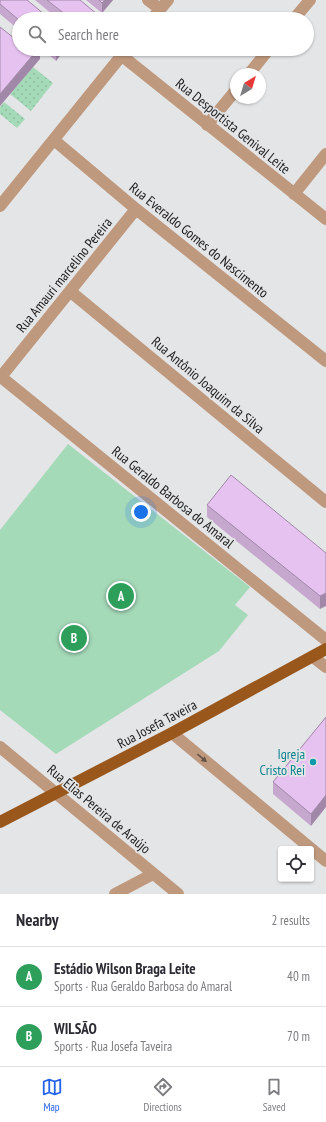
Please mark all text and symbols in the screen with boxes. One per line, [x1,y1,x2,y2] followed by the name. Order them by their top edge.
[12,12,314,56] search box
[26,23,48,45] icon: search
[58,25,119,44] text: Search here
[230,68,266,104] north arrow
[172,74,294,178] street label: Rua Desportista Genival Leite
[126,178,272,302] street label: Rua Everaldo Gomes do Nascimento
[12,214,116,336] street label: Rua Amauri marcelino Pereira
[148,332,268,438] street label: Rua Antônio Joaquim da Silva
[108,442,238,552] street label: Rua Geraldo Barbosa do Amaral
[131,502,151,522] your location
[108,581,134,611] pin: A
[61,623,87,653] pin: B
[114,696,200,752] street label: Rua Josefa Taveira
[259,745,305,779] place label: Igreja Cristo Rei
[196,754,207,763] one-way arrow
[308,757,318,767] marker: Igreja Cristo Rei
[44,761,154,857] street label: Rua Elias Pereira de Araújo
[278,846,314,882] map controls
[278,846,314,882] button: locate
[16,909,59,931] text: Nearby
[271,912,310,929] text: 2 results
[54,959,196,978] text: Estádio Wilson Braga Leite
[26,968,32,985] text: A
[287,968,310,985] text: 40 m
[54,978,232,995] text: Sports · Rua Geraldo Barbosa do Amaral
[54,1019,97,1038] text: WILSÃO
[26,1028,32,1045] text: B
[287,1028,310,1045] text: 70 m
[54,1038,172,1055] text: Sports · Rua Josefa Taveira
[41,1076,63,1114] tab: Map
[144,1076,182,1114] tab: Directions
[263,1076,285,1114] tab: Saved

